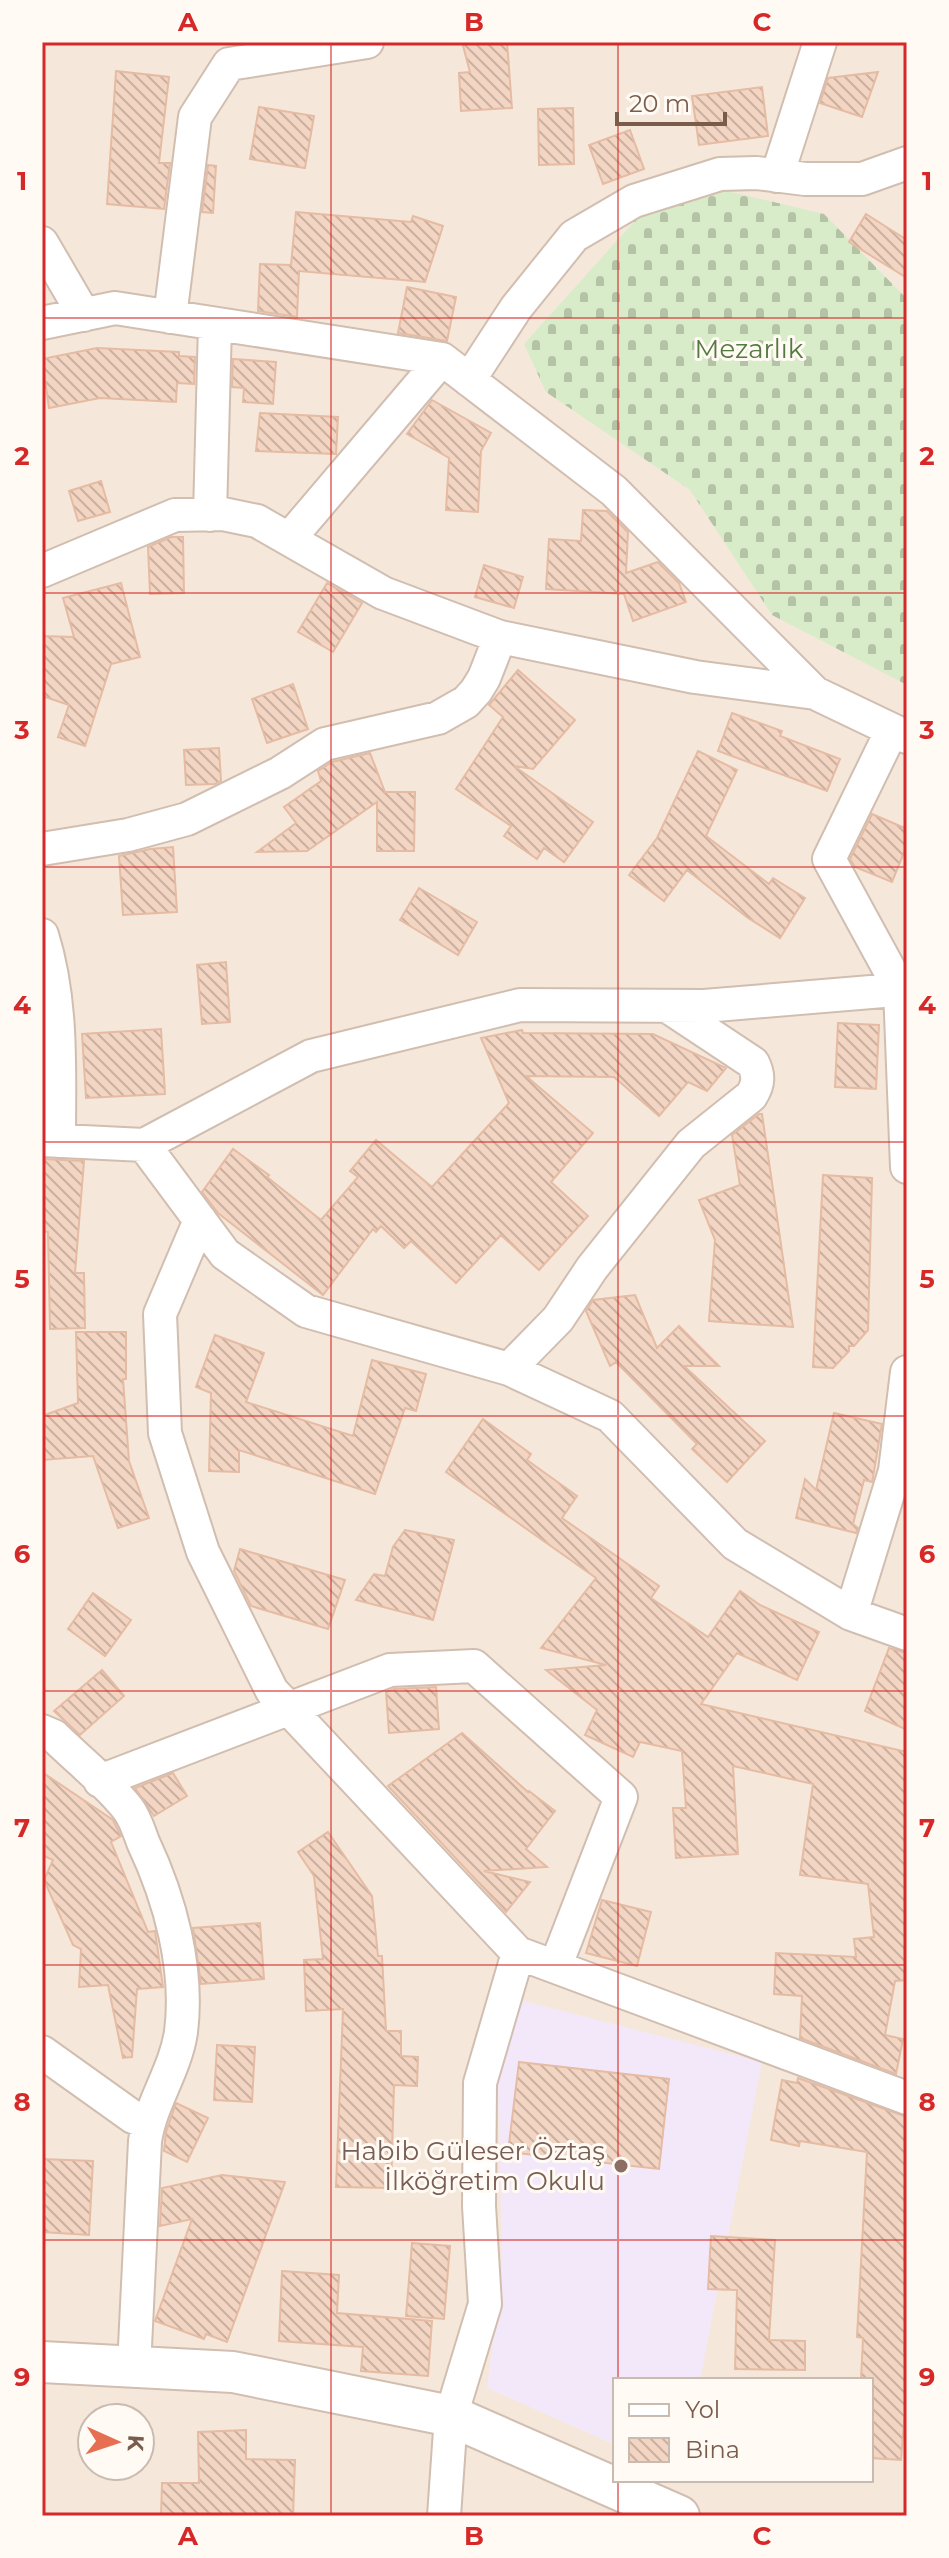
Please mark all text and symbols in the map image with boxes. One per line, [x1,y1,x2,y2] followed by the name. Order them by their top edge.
[177,6,199,38] text: A
[464,6,484,38] text: B
[753,6,772,38] text: C
[617,76,725,126] scale bar
[629,89,690,118] text: 20 m
[17,165,27,197] text: 1
[922,165,932,197] text: 1
[695,333,804,365] park label: Mezarlık
[14,440,30,472] text: 2
[919,440,935,472] text: 2
[13,714,30,746] text: 3
[918,714,935,746] text: 3
[13,989,31,1021] text: 4
[918,989,936,1021] text: 4
[14,1263,30,1295] text: 5
[919,1263,935,1295] text: 5
[14,1538,31,1570] text: 6
[919,1538,936,1570] text: 6
[14,1812,30,1844] text: 7
[919,1812,935,1844] text: 7
[13,2086,31,2118] text: 8
[918,2086,936,2118] text: 8
[340,2135,605,2197] place label: Habib Güleser Öztaş İlköğretim Okulu
[612,2157,630,2175] marker: Habib Güleser Öztaş İlköğretim Okulu
[14,2361,30,2393] text: 9
[919,2361,935,2393] text: 9
[613,2378,873,2482] legend
[685,2395,720,2424] text: Yol
[76,2402,156,2482] north arrow
[122,2434,149,2453] text: K
[685,2435,740,2464] text: Bina
[177,2520,199,2552] text: A
[464,2520,484,2552] text: B
[753,2520,772,2552] text: C

